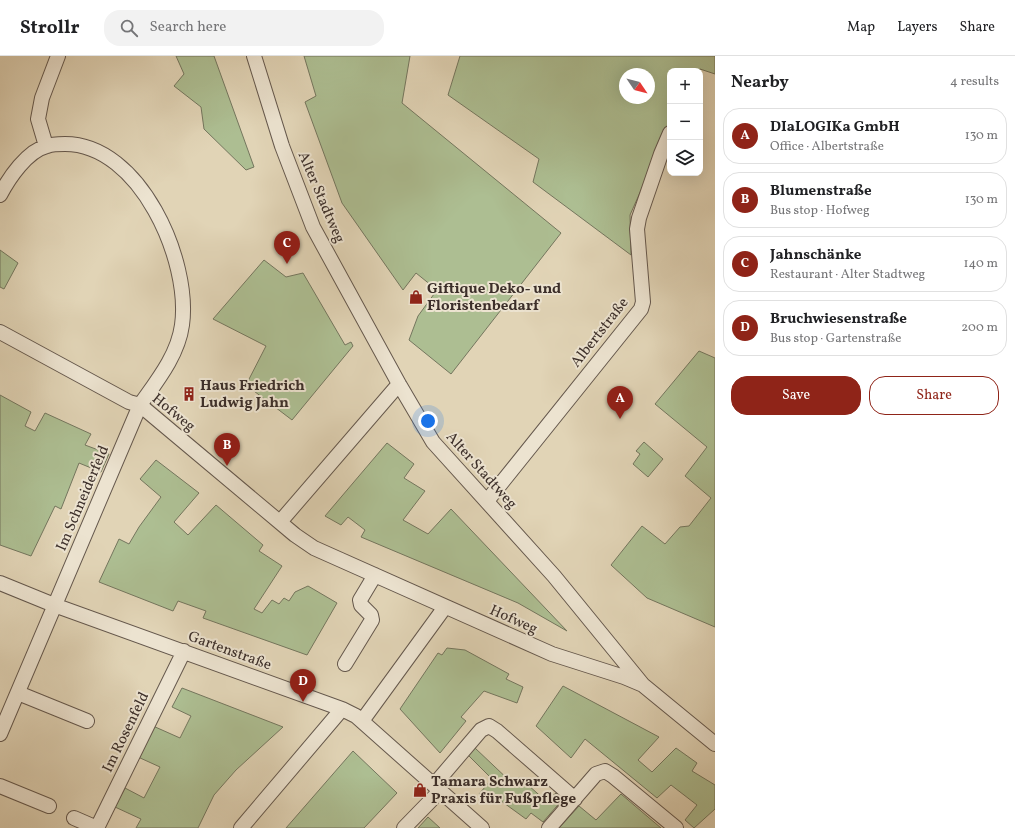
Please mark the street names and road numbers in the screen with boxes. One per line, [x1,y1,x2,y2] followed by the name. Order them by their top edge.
[292,149,349,247] street label: Alter Stadtweg
[566,294,634,372] street label: Albertstraße
[147,389,200,437] street label: Hofweg
[440,428,522,515] street label: Alter Stadtweg
[52,443,115,555] street label: Im Schneiderfeld
[486,600,541,640] street label: Hofweg
[185,627,274,676] street label: Gartenstraße
[98,689,155,776] street label: Im Rosenfeld

